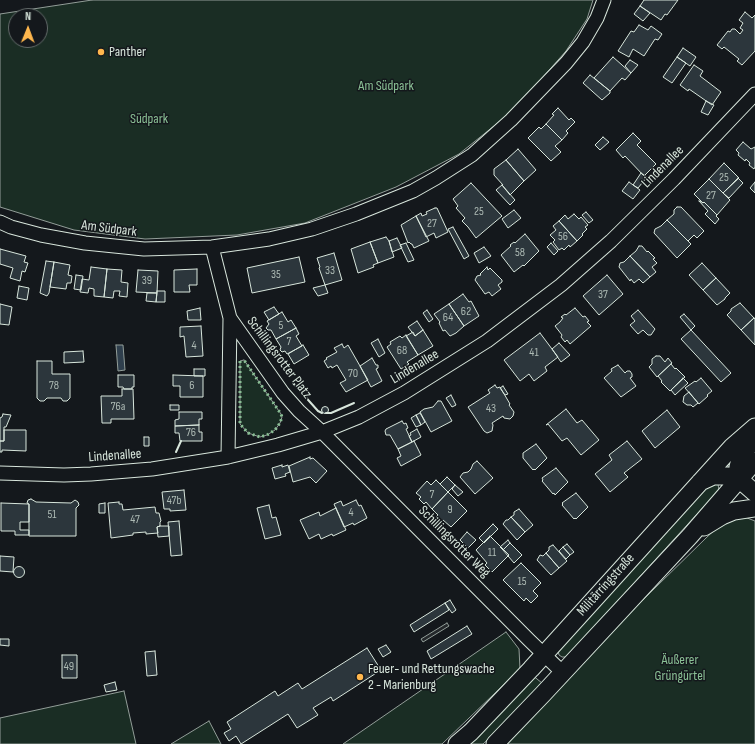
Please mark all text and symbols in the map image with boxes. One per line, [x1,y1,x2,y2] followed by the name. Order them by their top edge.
[8,8,48,48] north arrow
[25,10,31,23] text: N
[109,44,146,60] place label: Panther
[96,47,106,57] marker: Panther
[358,78,414,94] park label: Am Südpark
[130,111,168,127] park label: Südpark
[638,142,688,192] street label: Lindenallee
[719,171,729,185] house number: 25
[706,189,716,203] house number: 27
[474,205,484,219] house number: 25
[80,217,138,241] street label: Am Südpark
[427,217,437,231] house number: 27
[558,230,568,244] house number: 56
[515,246,525,260] house number: 58
[325,264,335,278] house number: 33
[271,268,281,282] house number: 35
[142,274,152,288] house number: 39
[598,288,608,302] house number: 37
[461,305,471,319] house number: 62
[443,311,453,325] house number: 64
[243,314,315,402] street label: Schillingsrotter Platz
[279,319,283,333] house number: 5
[287,335,291,349] house number: 7
[191,339,197,353] house number: 4
[397,344,407,358] house number: 68
[388,346,442,388] street label: Lindenallee
[529,346,539,360] house number: 41
[348,367,358,381] house number: 70
[49,379,59,393] house number: 78
[189,379,195,393] house number: 6
[111,400,125,414] house number: 76a
[486,402,496,416] house number: 43
[186,426,196,440] house number: 76
[88,446,142,466] street label: Lindenallee
[430,488,434,502] house number: 7
[167,494,181,508] house number: 47b
[415,503,493,581] street label: Schillingsrotter Weg
[447,503,453,517] house number: 9
[348,506,354,520] house number: 4
[47,508,57,522] house number: 51
[130,513,140,527] house number: 47
[488,546,496,560] house number: 11
[574,550,638,620] street label: Militärringstraße
[517,575,527,589] house number: 15
[655,652,705,684] park label: Äußerer Grüngürtel
[64,660,74,674] house number: 49
[368,661,495,694] place label: Feuer- und Rettungswache 2 - Marienburg
[355,672,365,682] marker: Feuer- und Rettungswache 2 - Marienburg

